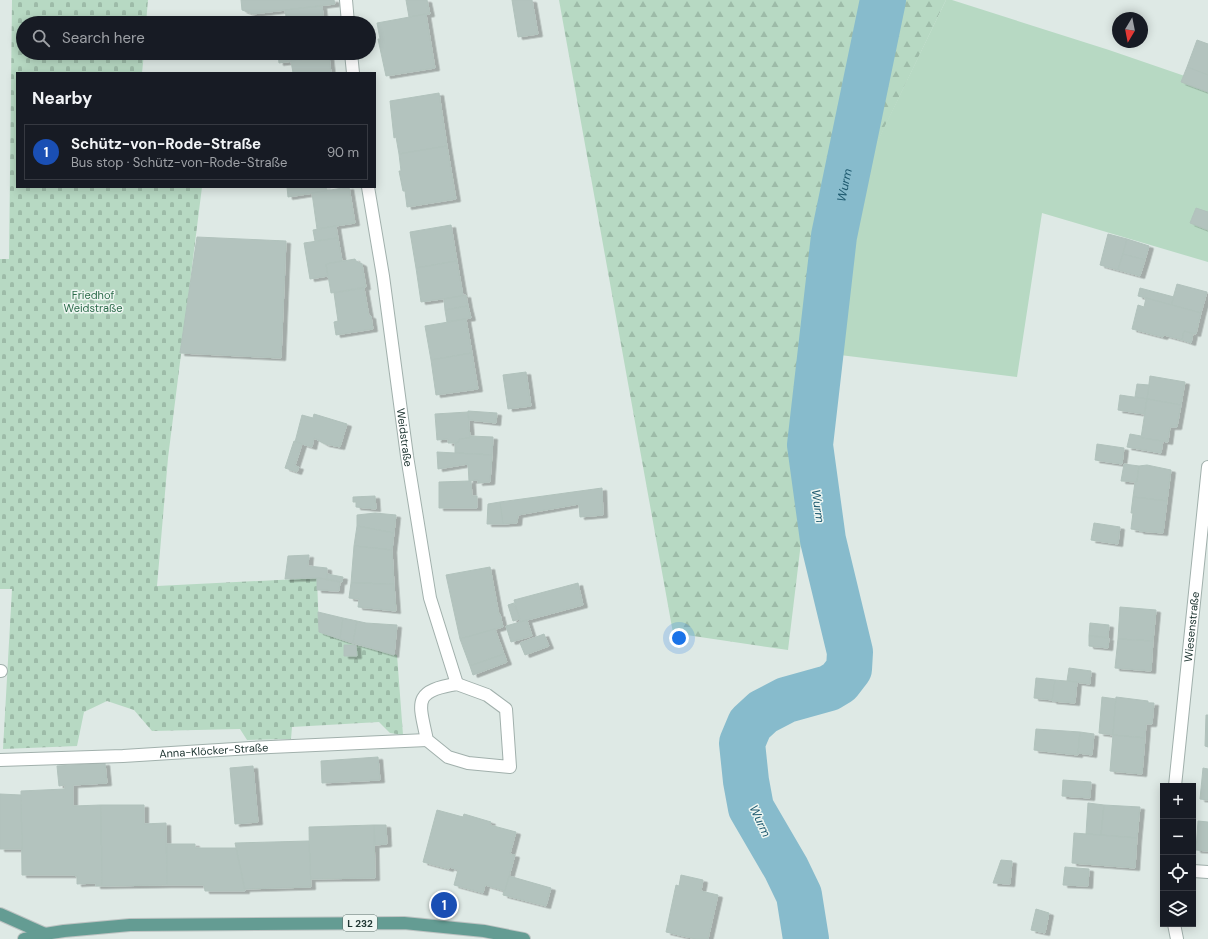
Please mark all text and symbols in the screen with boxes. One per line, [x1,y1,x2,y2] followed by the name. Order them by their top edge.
[1112,12,1148,48] north arrow
[16,16,376,60] search box
[30,27,52,49] icon: search
[62,28,145,48] text: Search here
[32,87,92,109] text: Nearby
[71,134,261,154] text: Schütz-von-Rode-Straße
[44,144,48,161] text: 1
[327,144,359,161] text: 90 m
[71,154,287,171] text: Bus stop · Schütz-von-Rode-Straße
[833,167,856,203] water label: Wurm
[64,288,122,315] park label: Friedhof Weidstraße
[394,407,416,468] street label: Weidstraße
[808,488,828,524] water label: Wurm
[1181,591,1202,663] street label: Wiesenstraße
[669,628,689,648] your location
[159,740,269,761] street label: Anna-Klöcker-Straße
[1160,783,1196,927] map controls
[1160,783,1196,819] button: +
[746,802,774,840] water label: Wurm
[1160,819,1196,855] button: −
[1160,855,1196,891] button: locate
[431,890,457,920] pin: 1
[1160,891,1196,927] button: layers
[343,915,377,931] road number: L 232

